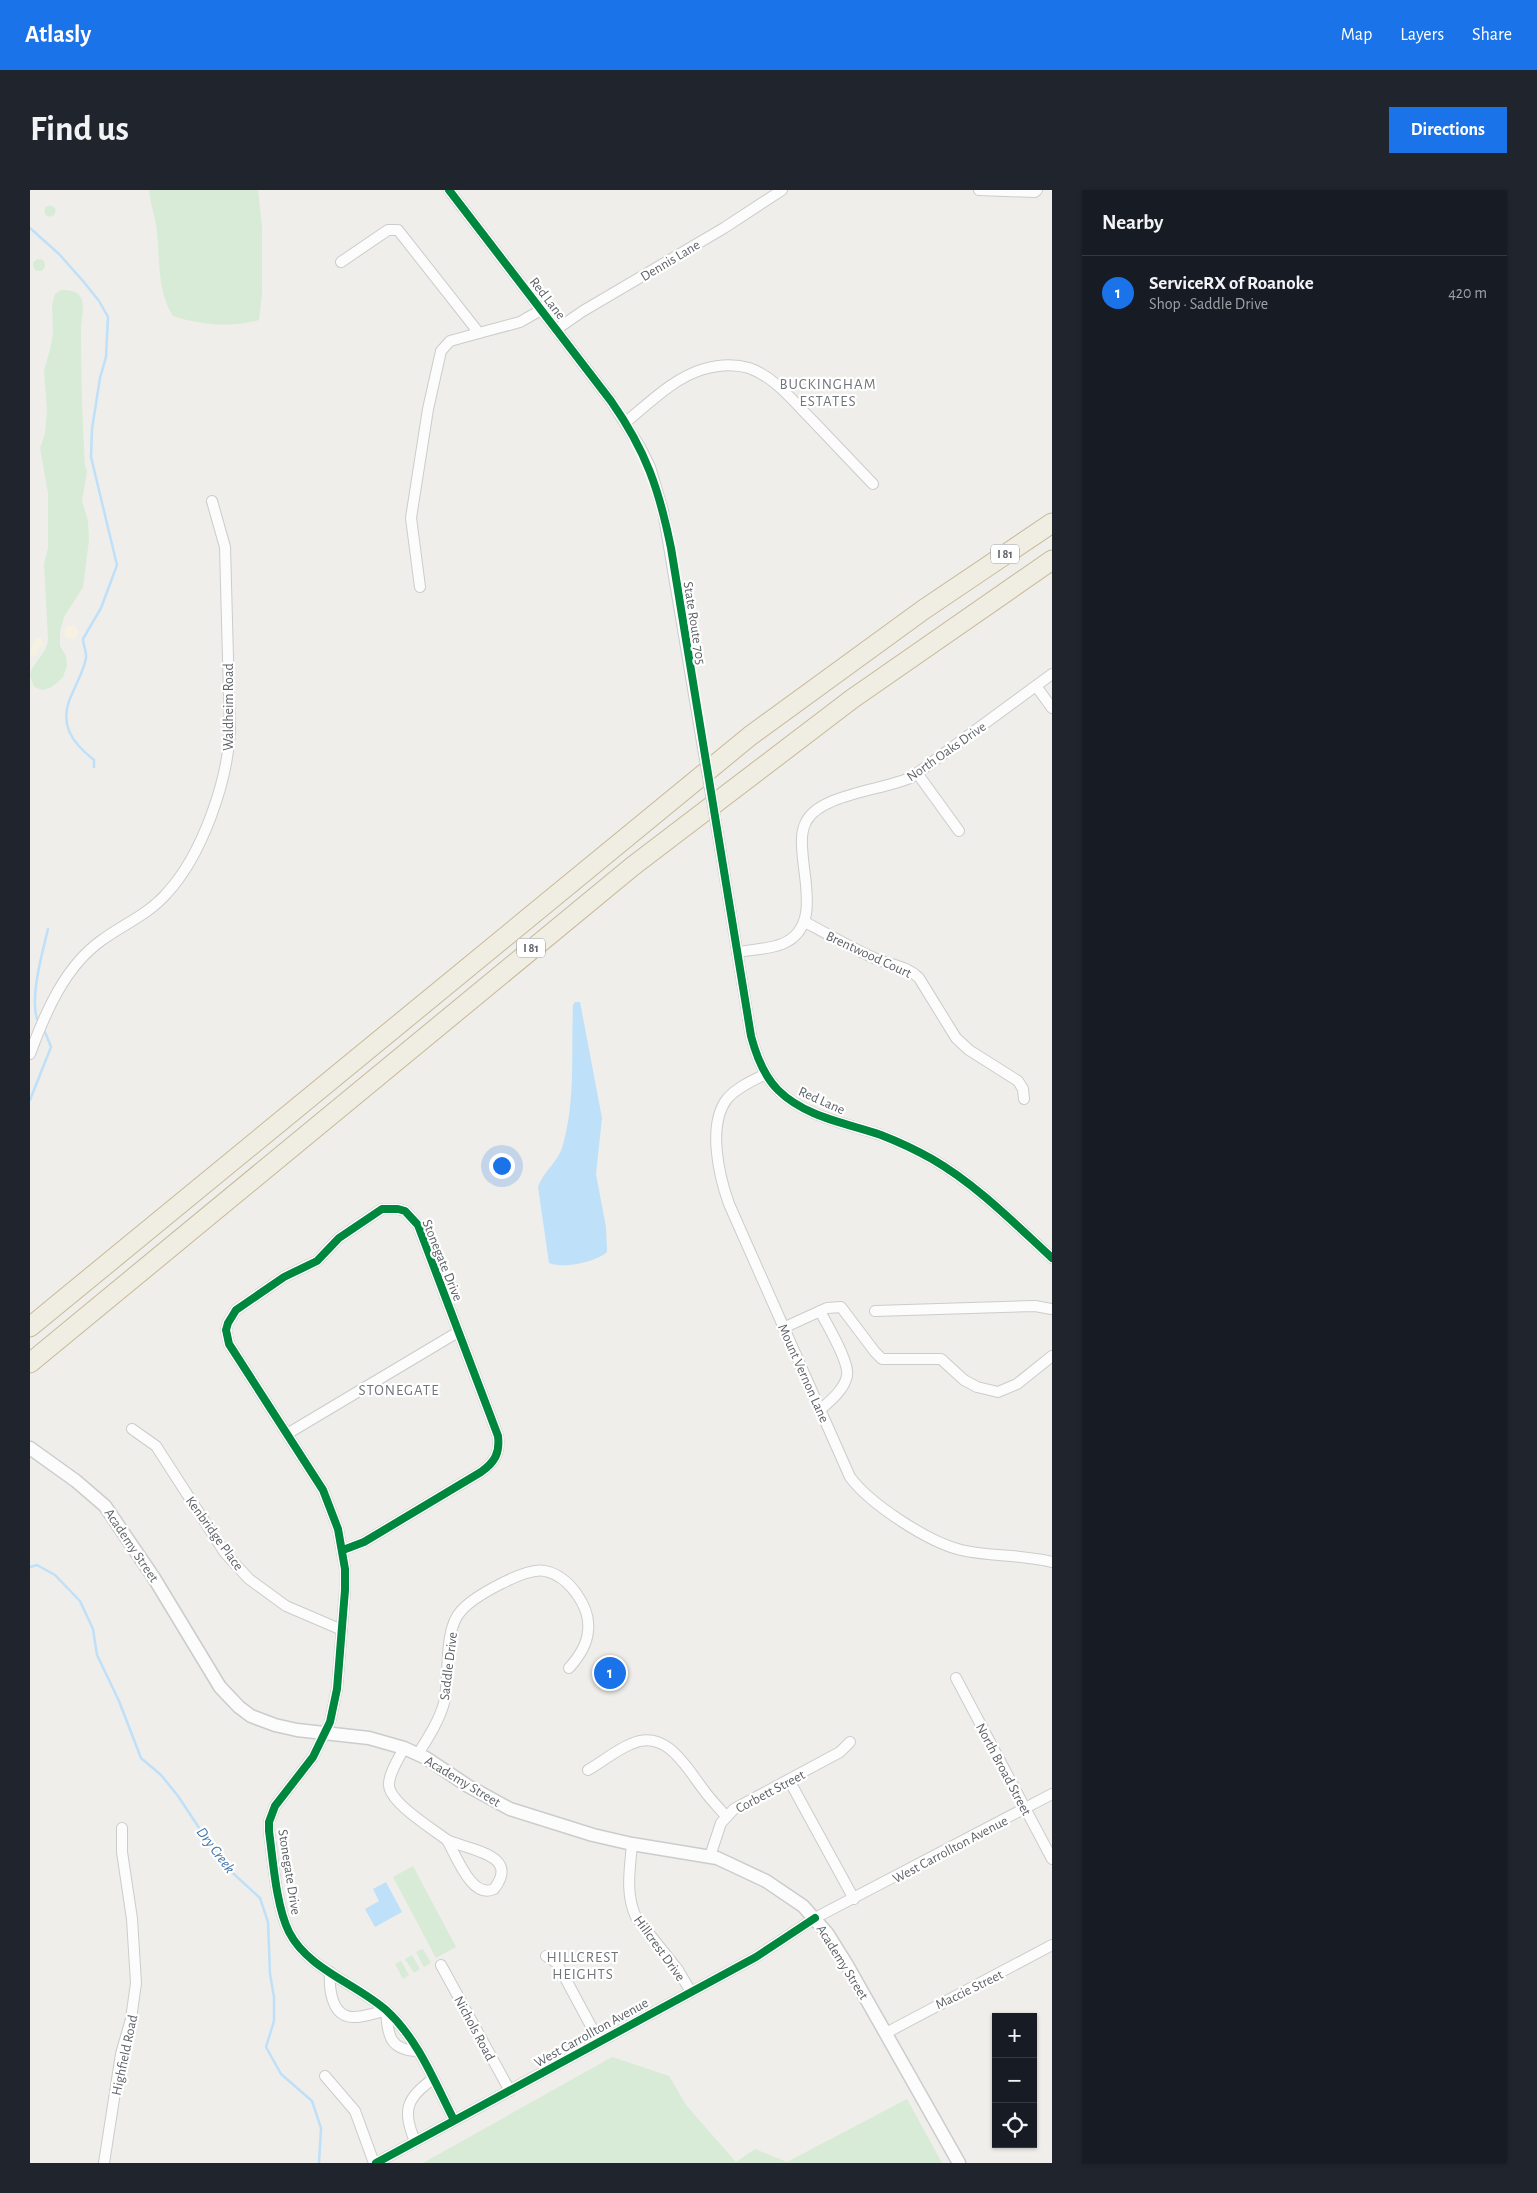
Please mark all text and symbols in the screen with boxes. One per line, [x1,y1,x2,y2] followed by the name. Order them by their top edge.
[25,23,91,47] text: Atlasly
[1341,26,1372,44] text: Map
[1400,26,1444,44] text: Layers
[1472,26,1512,44] text: Share
[1389,107,1507,153] button: Directions
[30,112,129,147] text: Find us
[1102,212,1163,233] text: Nearby
[638,238,703,284] street label: Dennis Lane
[1149,274,1314,293] text: ServiceRX of Roanoke
[527,275,568,322] street label: Red Lane
[1115,285,1121,301] text: 1
[1448,285,1487,301] text: 420 m
[1149,296,1268,312] text: Shop · Saddle Drive
[779,377,877,409] district label: BUCKINGHAM ESTATES
[991,544,1019,564] road number: I 81
[681,581,708,666] street label: State Route 705
[222,663,236,751] street label: Waldheim Road
[904,719,989,784] street label: North Oaks Drive
[824,929,914,981] street label: Brentwood Court
[517,938,545,958] road number: I 81
[796,1085,847,1117] street label: Red Lane
[489,1153,515,1179] your location
[419,1218,465,1303] street label: Stonegate Drive
[775,1322,831,1425] street label: Mount Vernon Lane
[359,1383,439,1398] district label: STONEGATE
[183,1494,246,1573] street label: Kenbridge Place
[101,1506,161,1585] street label: Academy Street
[438,1631,460,1701] street label: Saddle Drive
[594,1654,626,1692] pin: 1
[973,1721,1034,1818] street label: North Broad Street
[422,1754,503,1810] street label: Academy Street
[734,1768,808,1816] street label: Corbett Street
[891,1814,1010,1886] street label: West Carrollton Avenue
[194,1825,238,1876] water label: Dry Creek
[275,1828,303,1916] street label: Stonegate Drive
[631,1913,688,1984] street label: Hillcrest Drive
[814,1923,871,2003] street label: Academy Street
[547,1950,619,1982] district label: HILLCREST HEIGHTS
[933,1967,1006,2012] street label: Maccie Street
[451,1994,497,2063] street label: Nichols Road
[532,1996,651,2070] street label: West Carrollton Avenue
[992,2013,1037,2148] map controls
[992,2013,1037,2058] button: +
[110,2014,140,2097] street label: Highfield Road
[992,2058,1037,2103] button: −
[992,2103,1037,2148] button: locate

